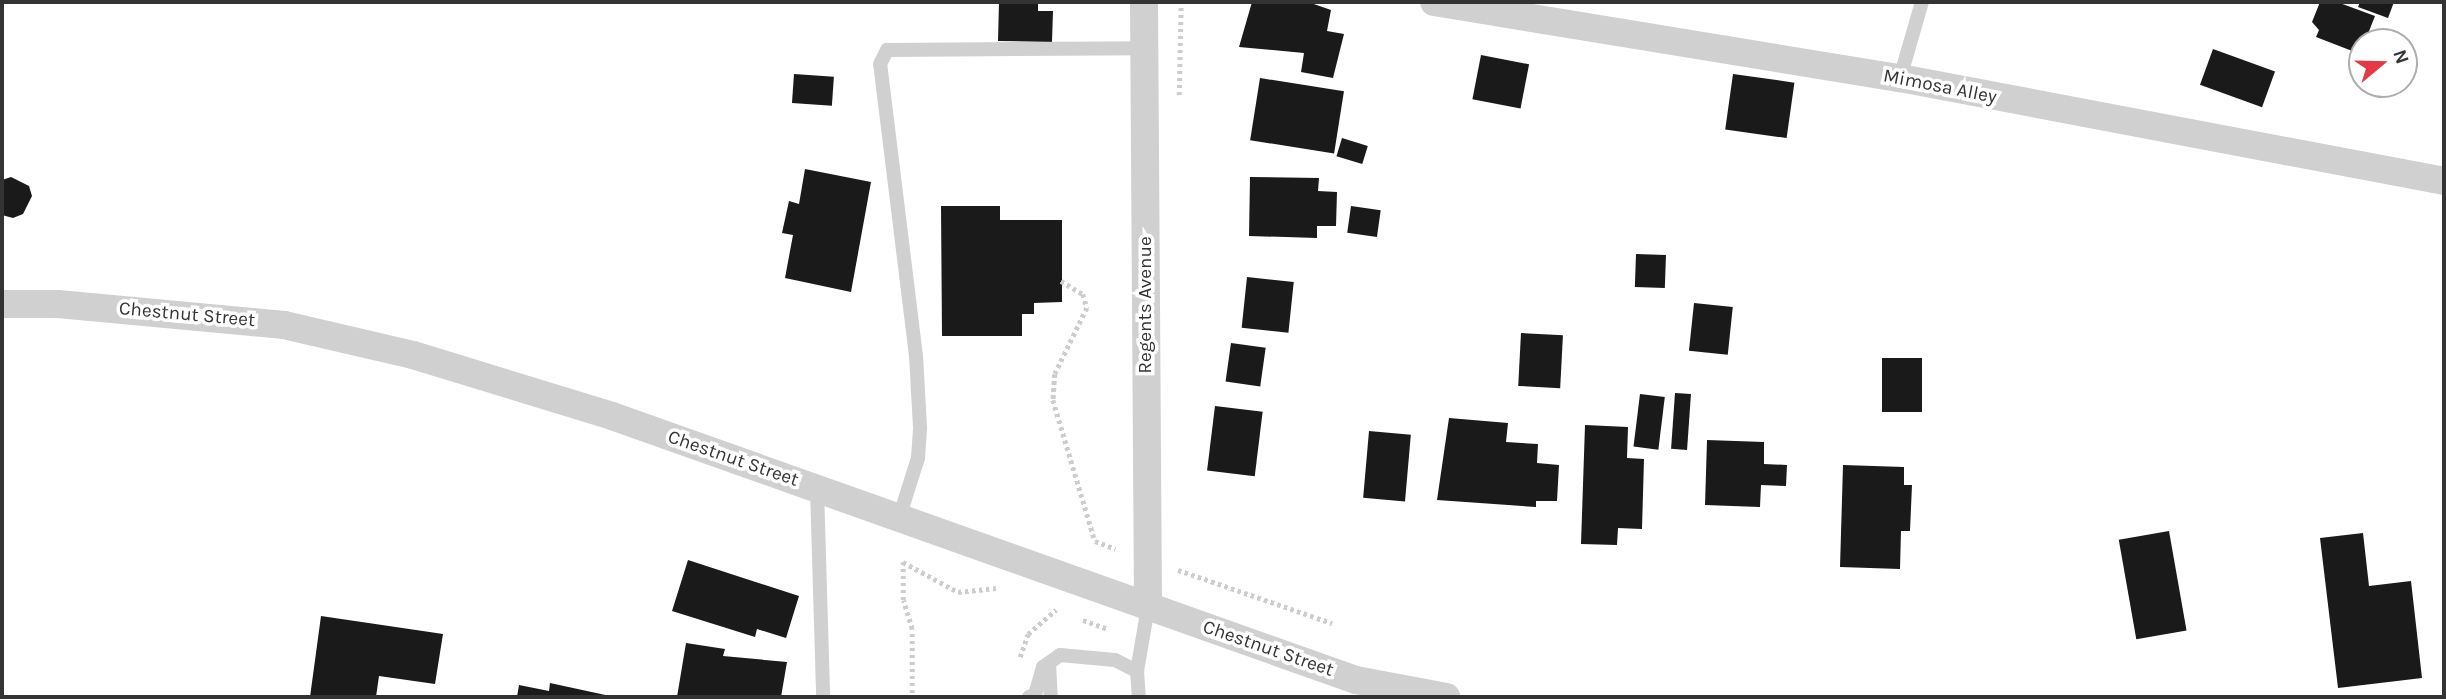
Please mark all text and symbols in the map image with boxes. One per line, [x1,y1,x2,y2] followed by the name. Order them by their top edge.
[2348,28,2418,98] north arrow
[2388,47,2414,67] text: N
[1881,65,1999,109] street label: Mimosa Alley
[1135,236,1157,374] street label: Regents Avenue
[118,298,256,332] street label: Chestnut Street
[665,426,801,492] street label: Chestnut Street
[1200,616,1336,682] street label: Chestnut Street

